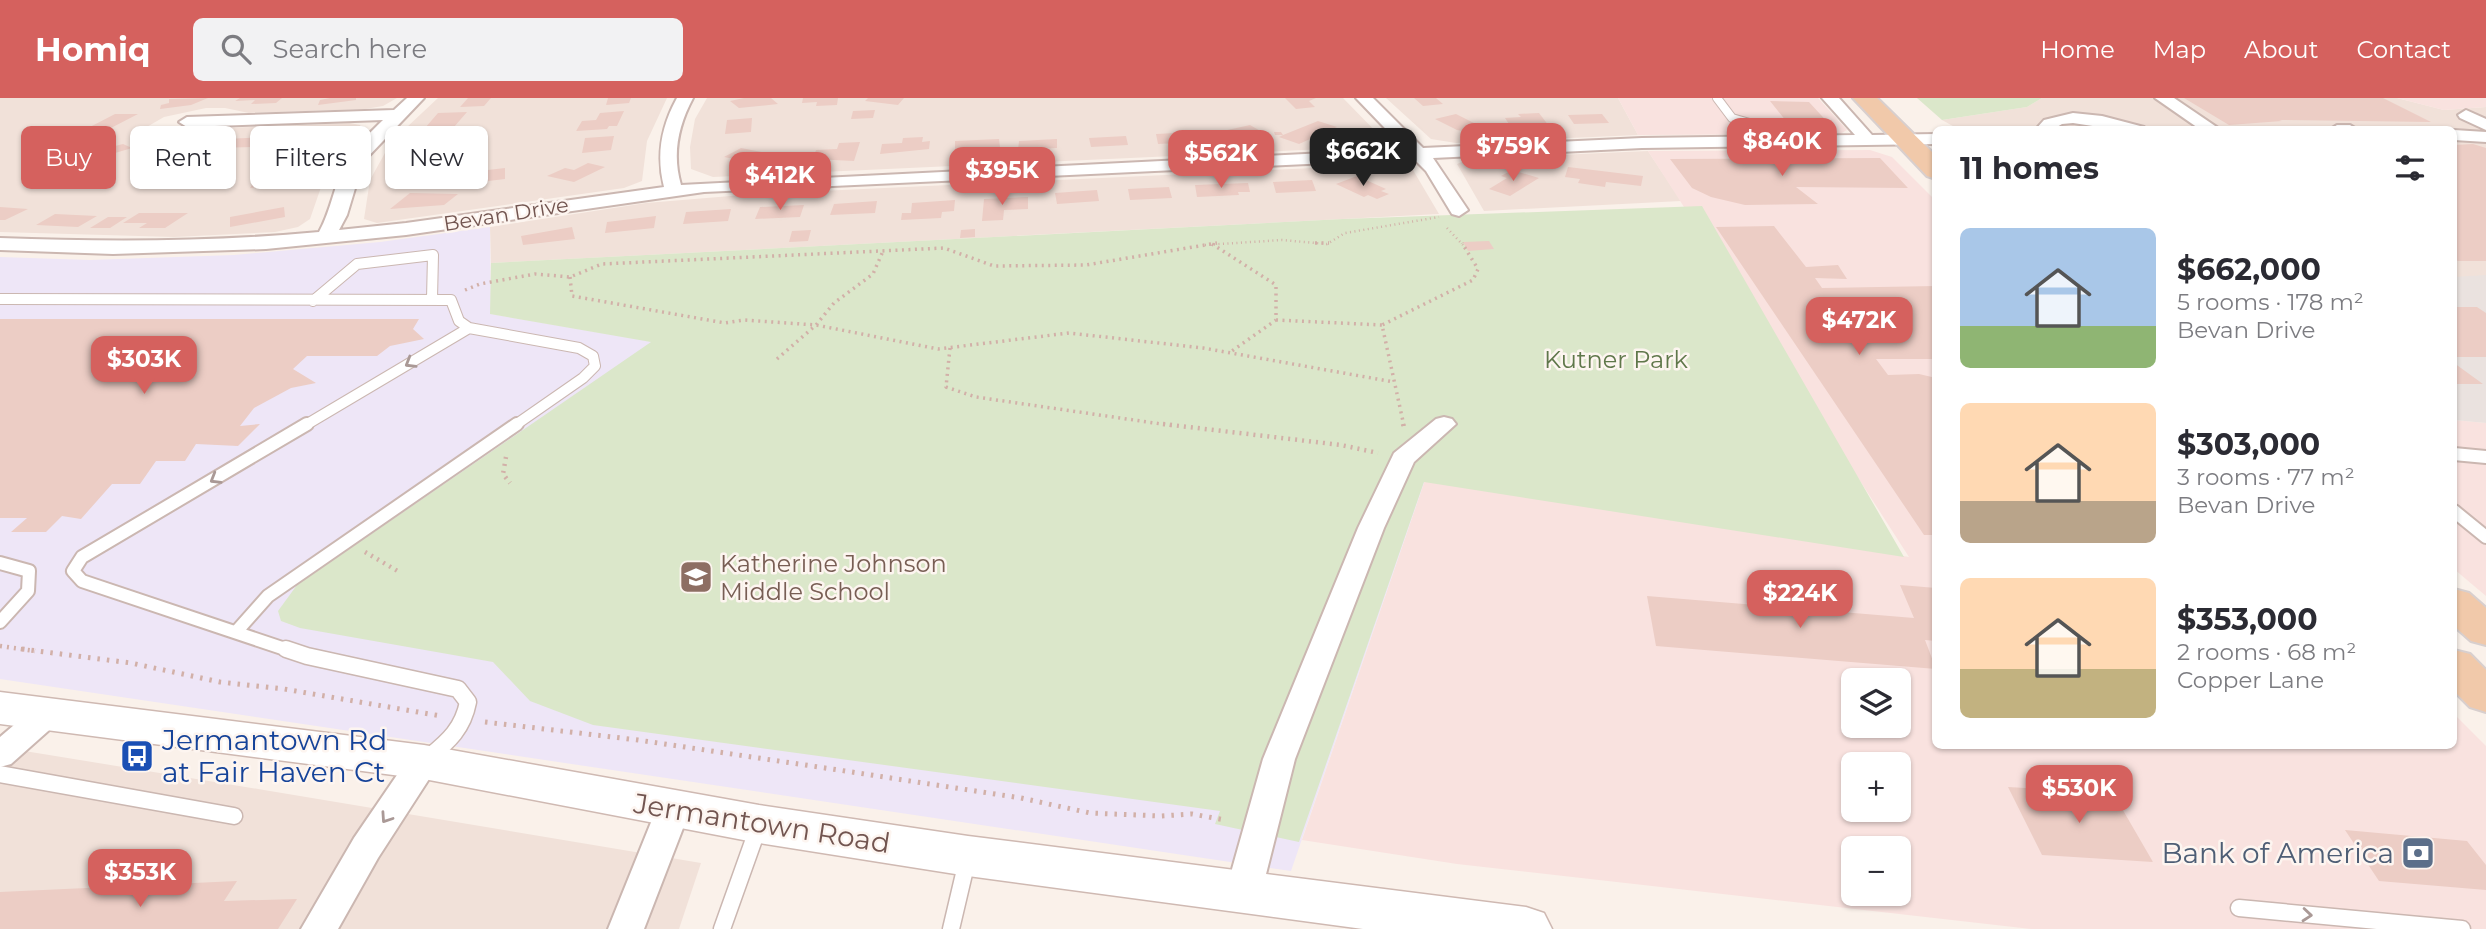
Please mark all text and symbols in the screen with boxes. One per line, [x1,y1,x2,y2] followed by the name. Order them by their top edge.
[193,18,683,81] search box
[35,29,151,69] text: Homiq
[217,30,255,68] icon: search
[273,33,427,65] text: Search here
[2040,35,2115,64] text: Home
[2153,35,2206,64] text: Map
[2244,35,2318,64] text: About
[2356,35,2451,64] text: Contact
[1733,118,1831,178] pin: $840K
[1464,123,1562,183] pin: $759K
[21,126,116,189] chip: Buy
[130,126,236,189] chip: Rent
[250,126,371,189] chip: Filters
[385,126,488,189] chip: New
[1743,127,1821,155] text: $840K
[1314,129,1412,188] pin: $662K
[1172,130,1270,190] pin: $562K
[1476,132,1550,160] text: $759K
[1326,137,1400,165] text: $662K
[1184,139,1258,167] text: $562K
[953,148,1051,207] pin: $395K
[2391,149,2429,187] icon: filters
[1960,150,2099,187] text: 11 homes
[731,152,829,212] pin: $412K
[965,156,1039,184] text: $395K
[745,161,815,189] text: $412K
[442,192,570,236] street label: Bevan Drive
[2177,251,2321,288] text: $662,000
[2016,256,2100,340] icon: home
[2177,288,2364,316] text: 5 rooms · 178 m²
[1810,298,1908,357] pin: $472K
[1822,306,1896,334] text: $472K
[2177,316,2315,344] text: Bevan Drive
[95,336,193,396] pin: $303K
[107,345,181,373] text: $303K
[1544,345,1689,374] park label: Kutner Park
[405,355,418,368] one-way arrow
[2177,426,2320,463] text: $303,000
[2016,431,2100,515] icon: home
[2177,463,2355,491] text: 3 rooms · 77 m²
[209,471,222,484] one-way arrow
[2177,491,2315,519] text: Bevan Drive
[720,549,947,606] place label: Katherine Johnson Middle School
[677,558,715,596] school or university icon: Katherine Johnson Middle School
[1751,570,1849,630] pin: $224K
[1763,579,1837,607] text: $224K
[2177,601,2318,638] text: $353,000
[2016,606,2100,690] icon: home
[2177,638,2356,666] text: 2 rooms · 68 m²
[2177,666,2324,694] text: Copper Lane
[1841,668,1911,906] map controls
[1841,668,1911,738] button: layers
[161,723,387,789] place label: Jermantown Rd at Fair Haven Ct
[118,737,156,775] bus stop icon: Jermantown Rd at Fair Haven Ct
[1841,752,1911,822] button: +
[2030,766,2128,825] pin: $530K
[2042,774,2116,802] text: $530K
[630,786,893,860] street label: Jermantown Road
[381,811,394,824] one-way arrow
[2399,834,2437,872] bank icon: Bank of America
[1841,836,1911,906] button: −
[2161,836,2394,870] place label: Bank of America
[91,850,189,909] pin: $353K
[104,858,176,886] text: $353K
[2302,907,2313,922] one-way arrow

